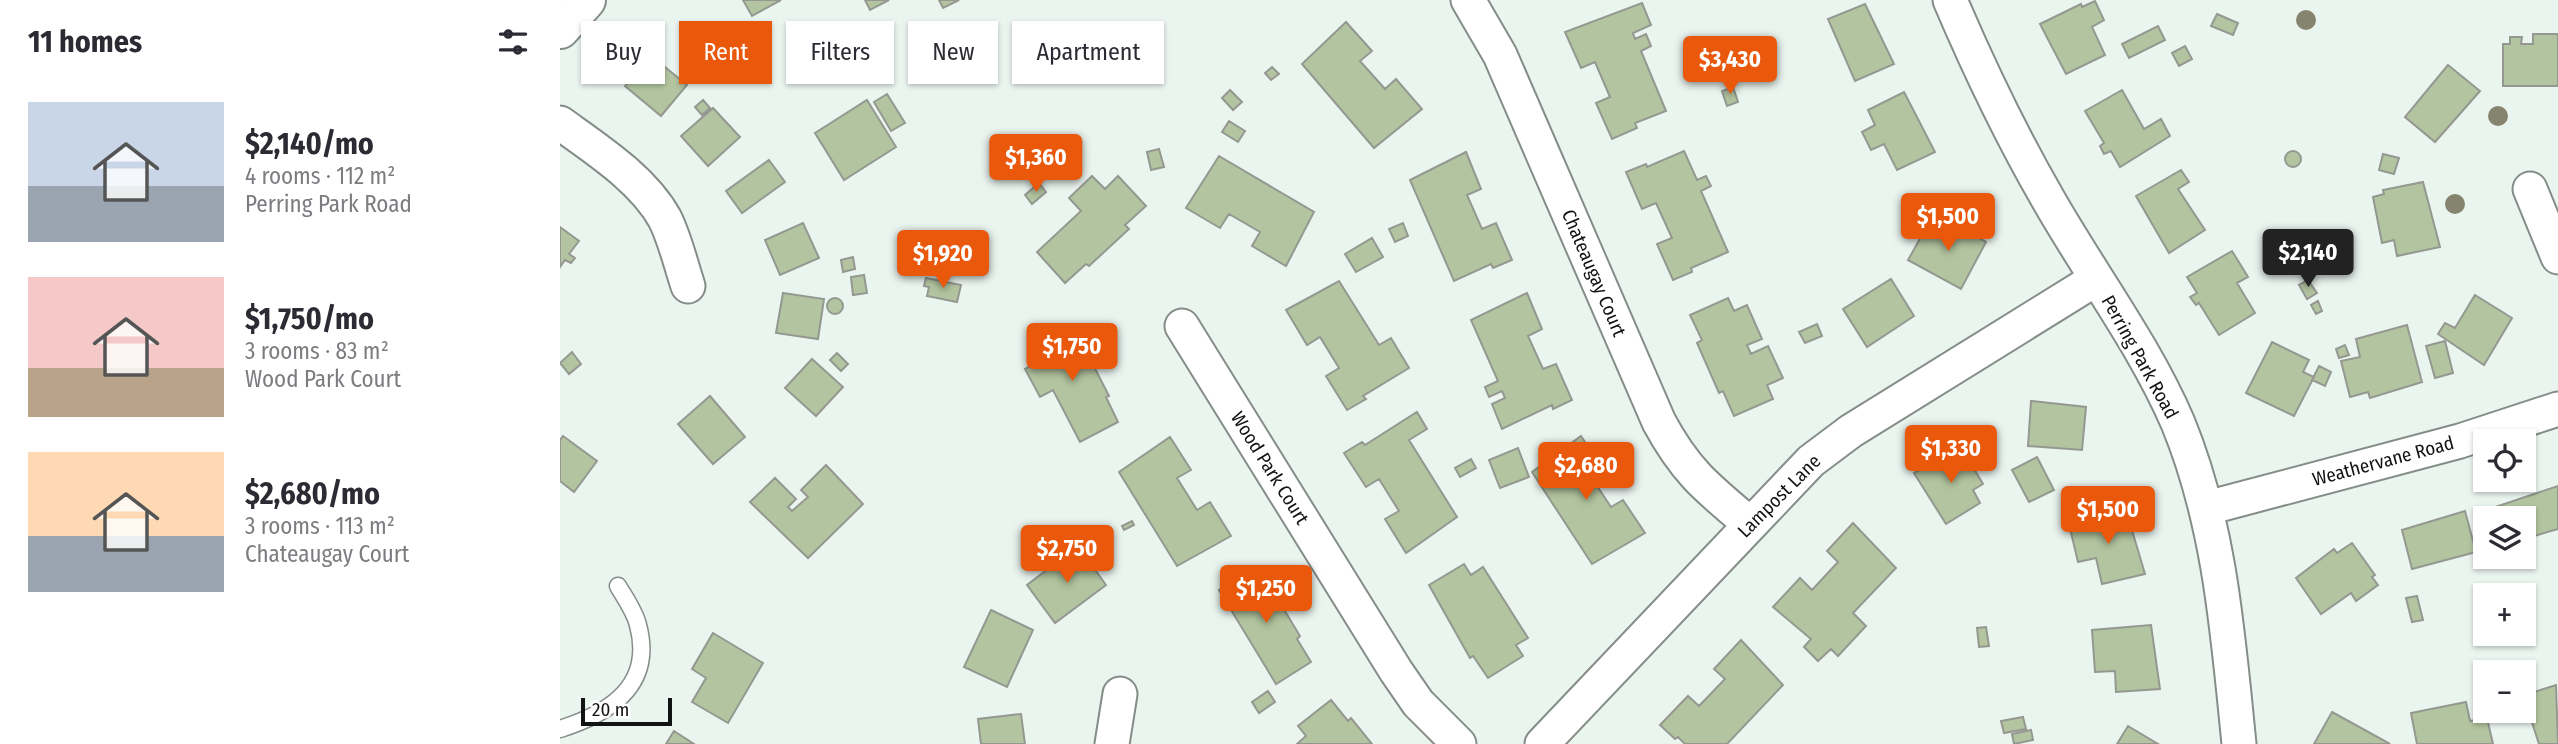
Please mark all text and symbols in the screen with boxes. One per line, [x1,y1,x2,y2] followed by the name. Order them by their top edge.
[581,21,665,84] chip: Buy
[679,21,772,84] chip: Rent
[786,21,894,84] chip: Filters
[908,21,998,84] chip: New
[1012,21,1164,84] chip: Apartment
[494,23,532,61] icon: filters
[28,24,142,60] text: 11 homes
[1673,36,1787,96] pin: $3,430
[1699,45,1761,73] text: $3,430
[245,126,374,162] text: $2,140/mo
[84,130,168,214] icon: home
[979,134,1093,194] pin: $1,360
[1005,143,1067,171] text: $1,360
[245,162,395,190] text: 4 rooms · 112 m²
[245,190,412,218] text: Perring Park Road
[1891,194,2005,253] pin: $1,500
[1917,202,1979,230] text: $1,500
[1557,206,1631,341] street label: Chateaugay Court
[886,230,1000,290] pin: $1,920
[2251,230,2365,289] pin: $2,140
[2279,238,2337,266] text: $2,140
[913,239,973,267] text: $1,920
[2097,291,2183,423] street label: Perring Park Road
[245,301,374,337] text: $1,750/mo
[84,305,168,389] icon: home
[1015,324,1129,383] pin: $1,750
[1043,332,1101,360] text: $1,750
[245,337,389,365] text: 3 rooms · 83 m²
[245,365,401,393] text: Wood Park Court
[1226,407,1314,529] street label: Wood Park Court
[1894,426,2008,485] pin: $1,330
[2473,429,2536,723] map controls
[2473,429,2536,492] button: locate
[2310,431,2456,491] street label: Weathervane Road
[1921,434,1981,462] text: $1,330
[1529,442,1643,502] pin: $2,680
[1733,450,1825,542] street label: Lampost Lane
[1554,451,1618,479] text: $2,680
[245,476,380,512] text: $2,680/mo
[84,480,168,564] icon: home
[2051,486,2165,546] pin: $1,500
[2077,495,2139,523] text: $1,500
[2473,506,2536,569] button: layers
[245,512,395,540] text: 3 rooms · 113 m²
[1010,526,1124,585] pin: $2,750
[1037,534,1097,562] text: $2,750
[245,540,409,568] text: Chateaugay Court
[1209,566,1323,625] pin: $1,250
[1236,574,1296,602] text: $1,250
[2473,583,2536,646] button: +
[2473,660,2536,723] button: −
[581,695,672,727] scale bar
[592,698,629,721] text: 20 m

